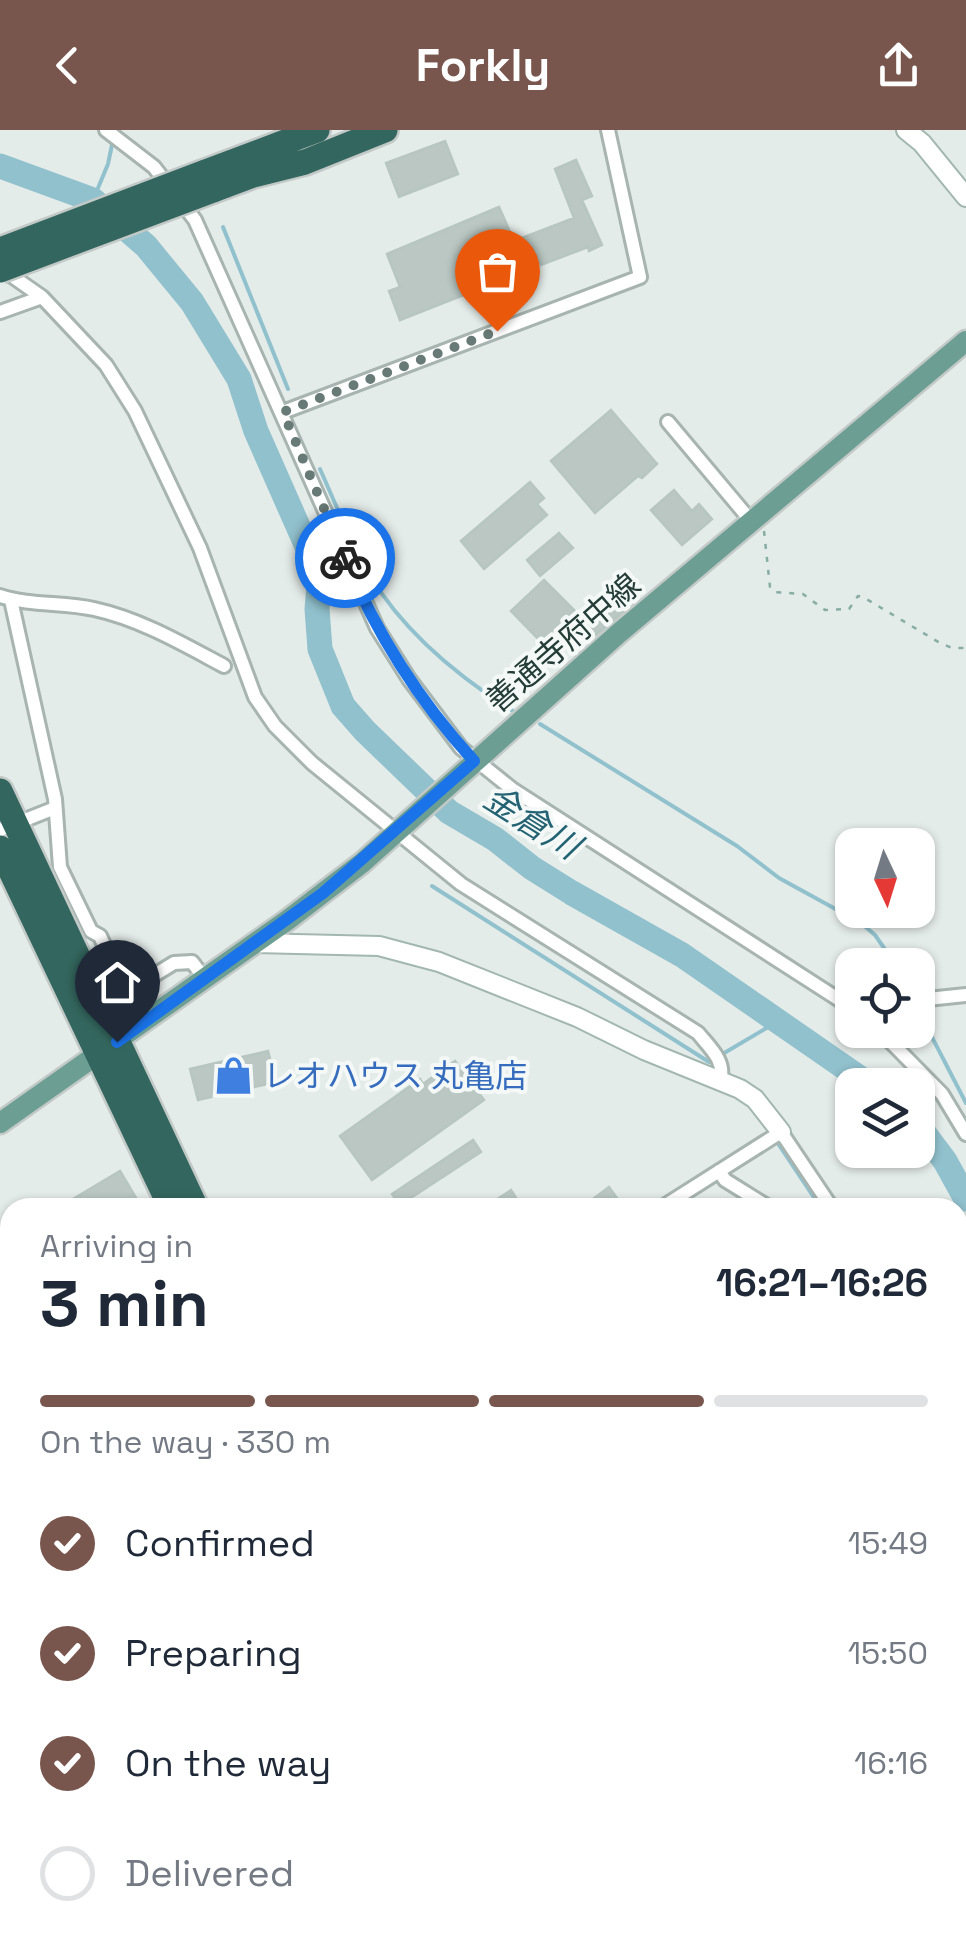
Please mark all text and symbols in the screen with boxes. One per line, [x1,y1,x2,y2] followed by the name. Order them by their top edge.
[416,37,550,94] text: Forkly
[40,38,95,93] icon: back
[871,38,926,93] icon: share
[455,229,540,332] pin
[470,244,525,299] icon: bag
[295,508,395,608] courier
[318,531,373,586] icon: bike
[477,565,649,721] street label: 善通寺府中線
[476,776,592,871] water label: 金倉川
[835,828,935,928] north arrow
[835,828,935,1168] map controls
[75,940,160,1043] pin
[835,948,935,1048] button: locate
[90,955,145,1010] icon: home
[212,1055,254,1097] shop icon: レオハウス 丸亀店
[263,1056,527,1096] place label: レオハウス 丸亀店
[835,1068,935,1168] button: layers
[40,1226,193,1266] text: Arriving in
[716,1259,928,1307] text: 16:21–16:26
[40,1262,209,1345] text: 3 min
[40,1422,331,1462] text: On the way · 330 m
[40,1516,95,1571] icon: check
[125,1519,315,1567] text: Confirmed
[848,1523,928,1563] text: 15:49
[40,1626,95,1681] icon: check
[125,1629,302,1677] text: Preparing
[848,1633,928,1673] text: 15:50
[40,1736,95,1791] icon: check
[125,1739,331,1787] text: On the way
[854,1743,928,1783] text: 16:16
[125,1849,294,1897] text: Delivered

